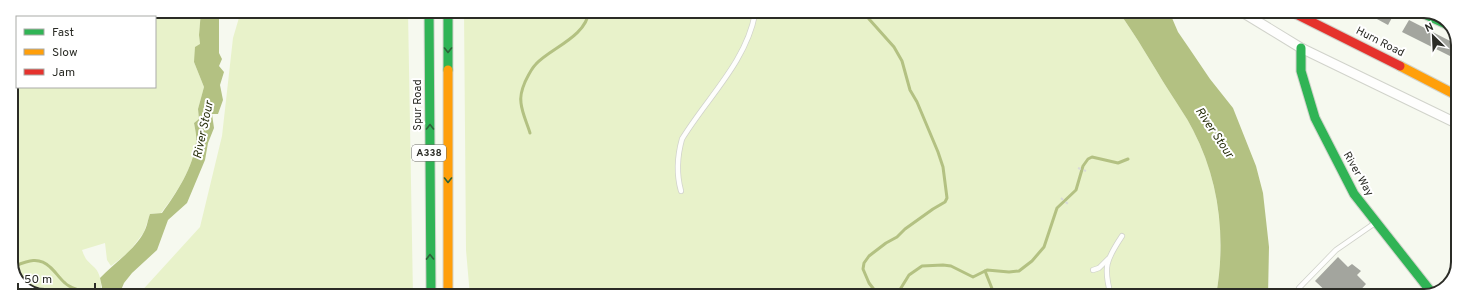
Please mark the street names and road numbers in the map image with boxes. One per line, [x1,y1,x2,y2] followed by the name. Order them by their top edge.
[1353,24,1407,60] street label: Hurn Road
[411,79,425,131] street label: Spur Road
[412,145,446,161] road number: A338
[1340,149,1376,199] street label: River Way

